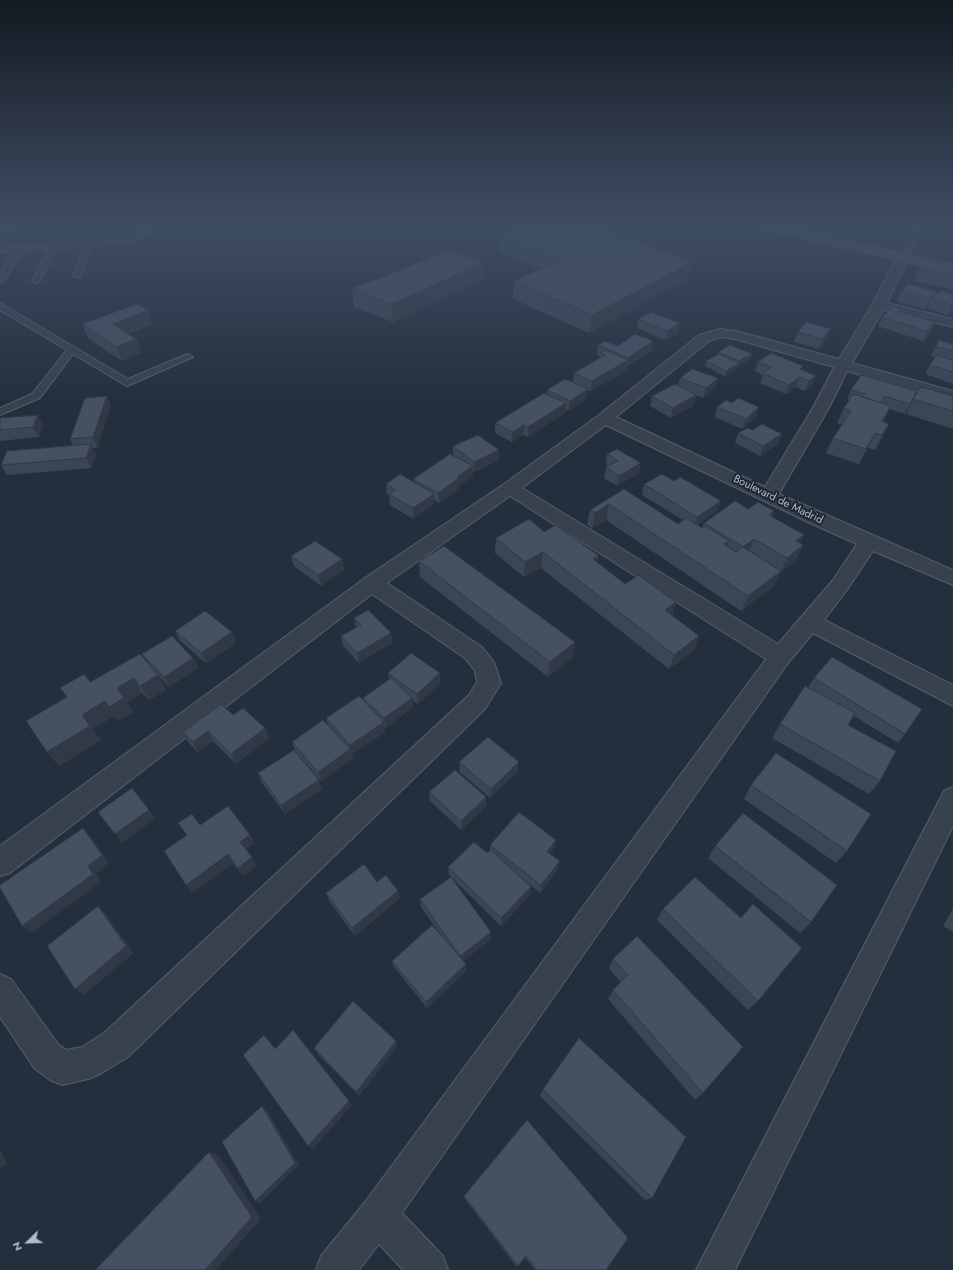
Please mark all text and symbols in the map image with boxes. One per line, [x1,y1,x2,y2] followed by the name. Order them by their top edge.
[731,473,825,527] street label: Boulevard de Madrid
[8,1222,48,1262] north arrow
[8,1240,26,1254] text: N

